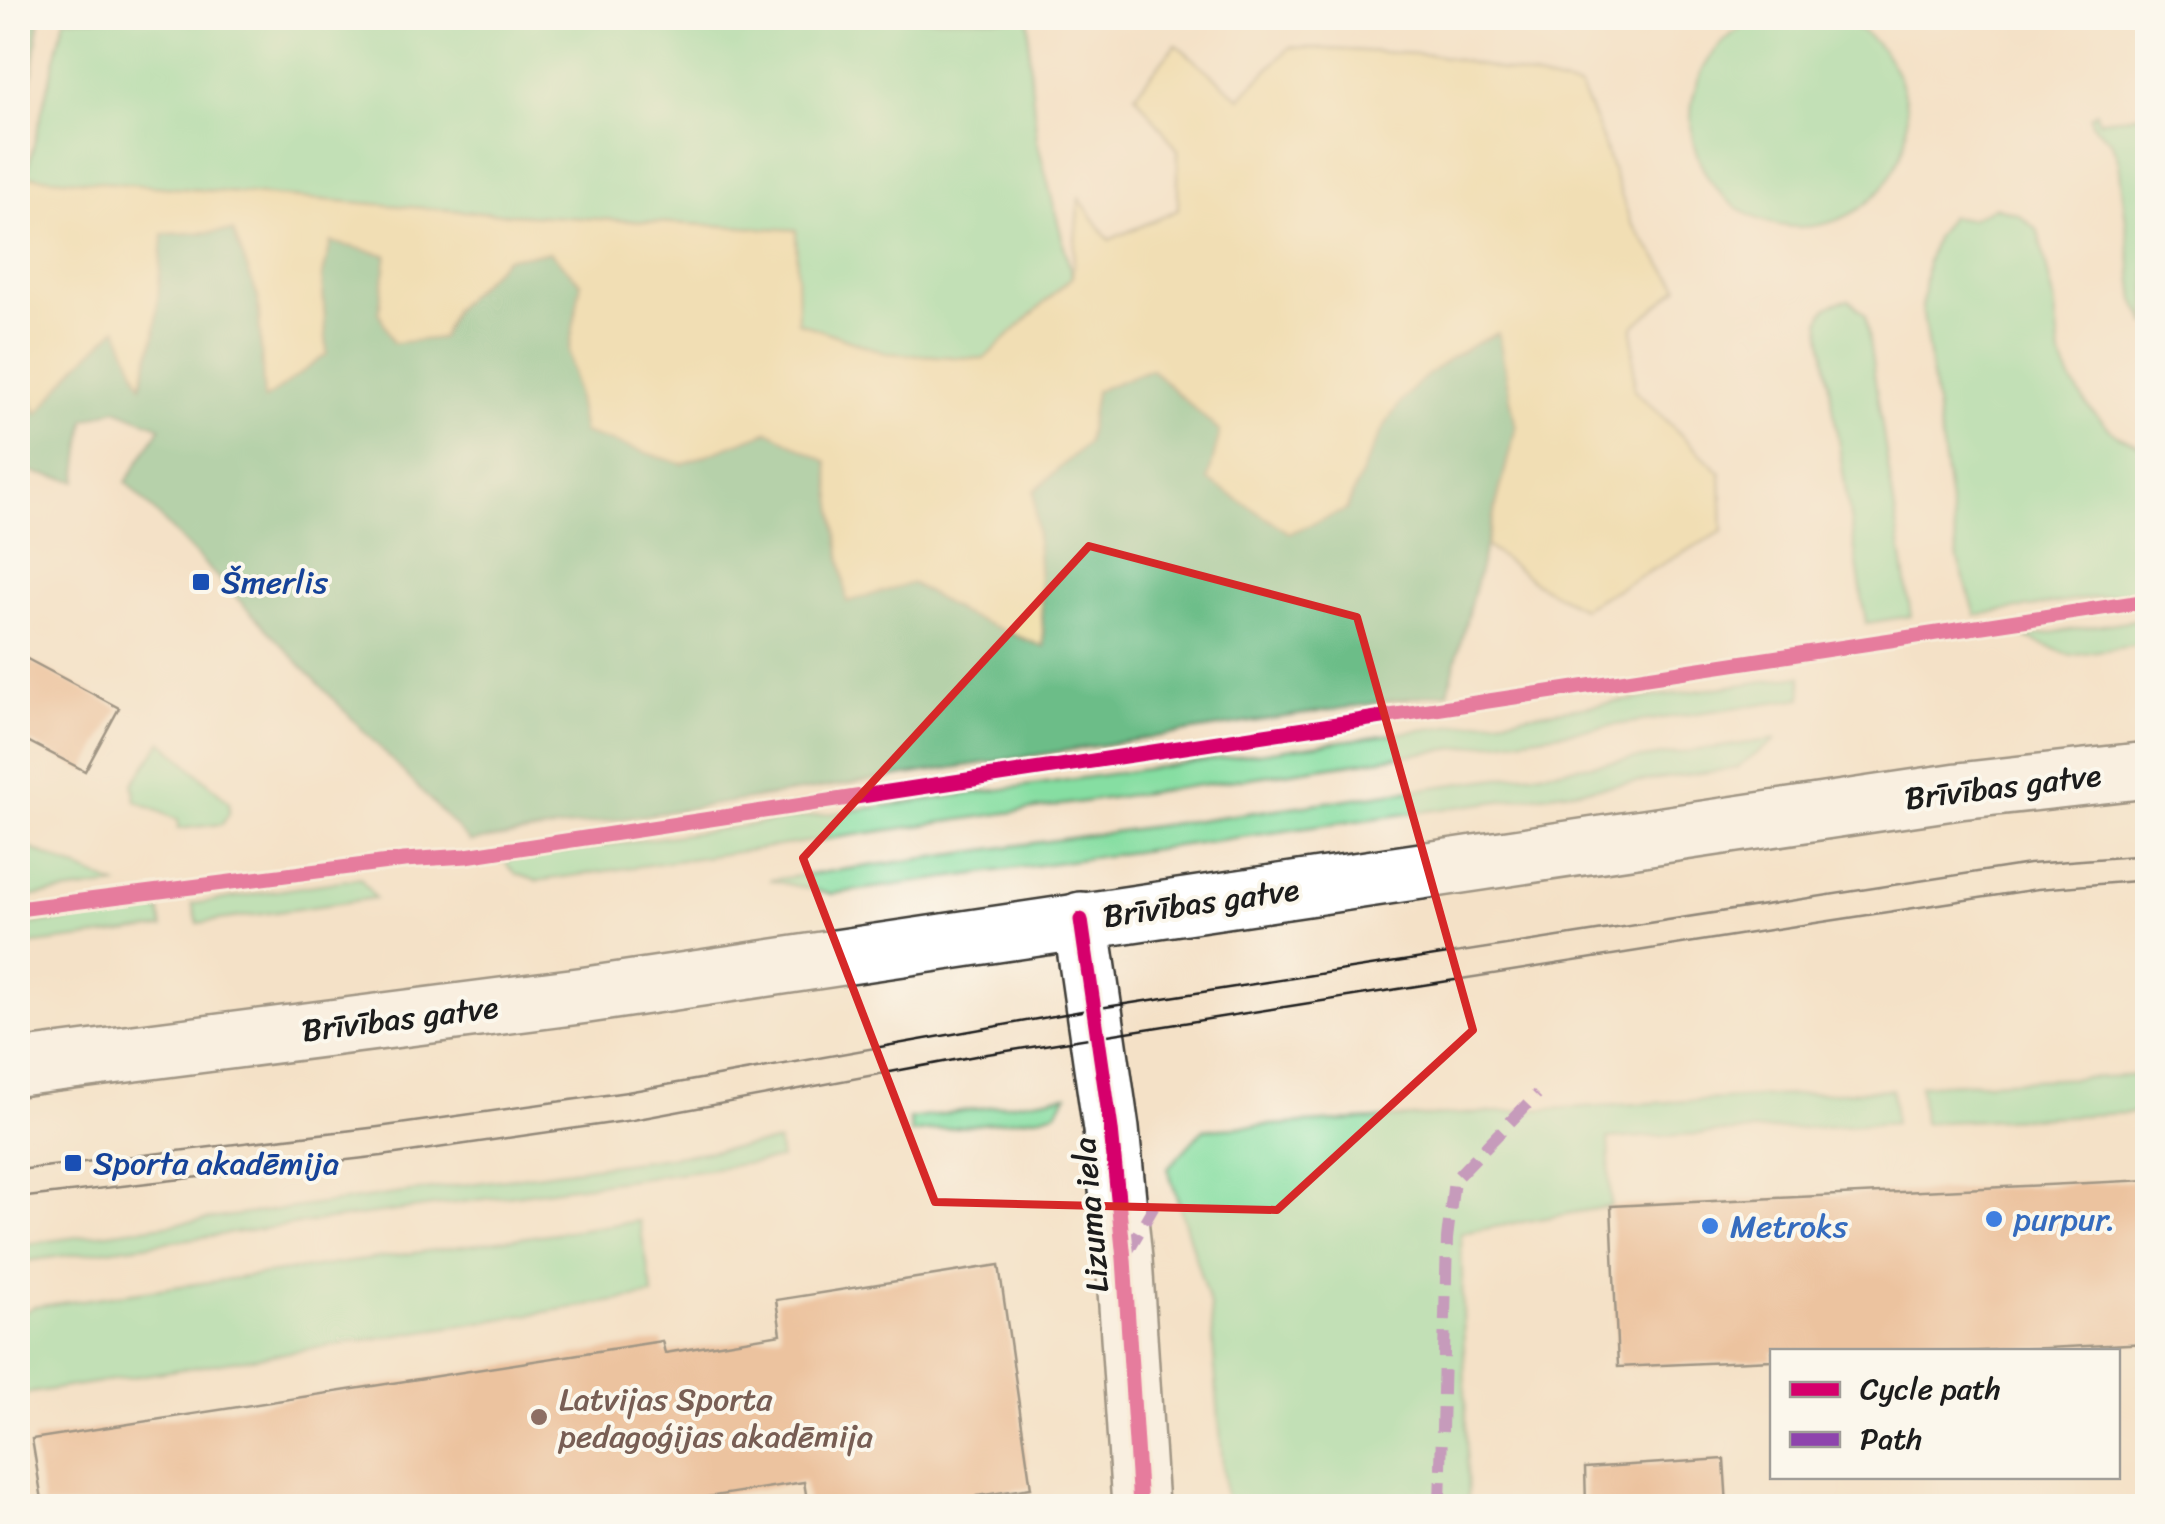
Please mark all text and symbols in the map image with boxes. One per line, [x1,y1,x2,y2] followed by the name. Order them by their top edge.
[221,554,328,611] place label: Šmerlis
[190,571,212,593] marker: Šmerlis
[1902,747,2104,827] street label: Brīvības gatve
[1099,861,1303,945] street label: Brīvības gatve
[299,979,501,1059] street label: Brīvības gatve
[93,1135,339,1192] place label: Sporta akadēmija
[1056,1135,1126,1295] street label: Lizuma iela
[62,1152,84,1174] marker: Sporta akadēmija
[2012,1191,2115,1248] place label: purpur.
[1730,1198,1848,1255] place label: Metroks
[1983,1208,2005,1230] marker: purpur.
[1699,1215,1721,1237] marker: Metroks
[1770,1349,2120,1479] legend
[1860,1362,2001,1416] text: Cycle path
[557,1371,873,1465] place label: Latvijas Sporta pedagoģijas akadēmija
[528,1406,550,1428] marker: Latvijas Sporta pedagoģijas akadēmija
[1860,1412,1922,1466] text: Path

